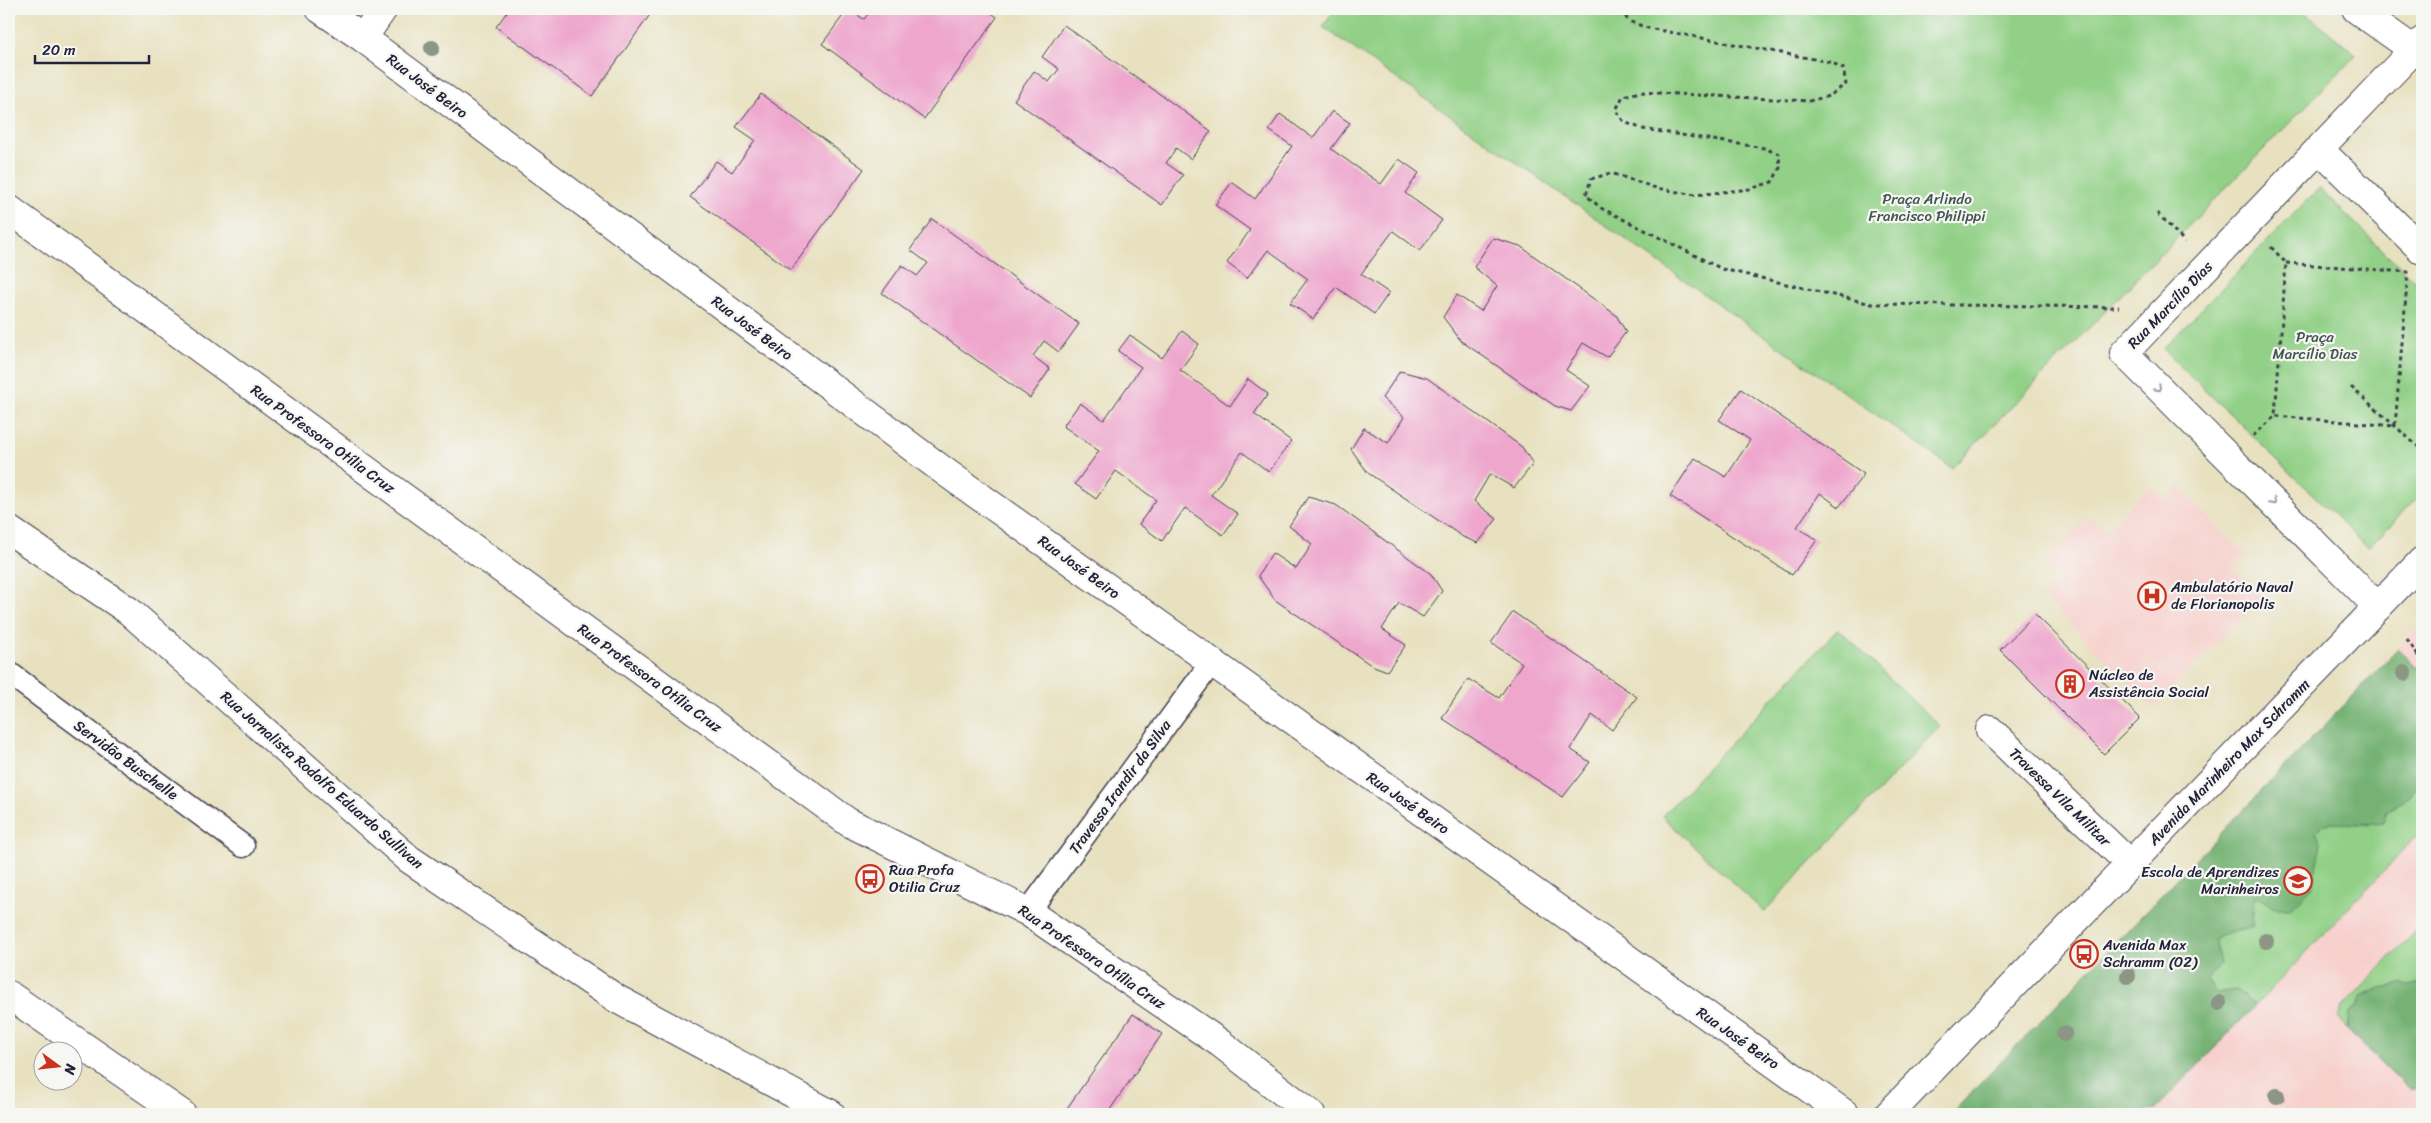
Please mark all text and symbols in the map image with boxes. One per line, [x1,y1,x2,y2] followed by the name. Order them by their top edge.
[35,32,149,64] scale bar
[42,37,76,63] text: 20 m
[381,47,474,126] street label: Rua José Beiro
[1869,186,1986,229] park label: Praça Arlindo Francisco Philippi
[2121,255,2219,355] street label: Rua Marcílio Dias
[706,289,799,368] street label: Rua José Beiro
[2273,324,2358,367] park label: Praça Marcílio Dias
[245,377,402,501] street label: Rua Professora Otília Cruz
[2152,382,2161,391] one-way arrow
[2267,497,2276,506] one-way arrow
[1032,528,1126,606] street label: Rua José Beiro
[2170,574,2294,617] place label: Ambulatório Naval de Florianopolis
[2137,581,2167,611] hospital icon: Ambulatório Naval de Florianopolis
[572,616,729,740] street label: Rua Professora Otília Cruz
[2088,662,2210,705] place label: Núcleo de Assistência Social
[2055,669,2085,699] building icon: Núcleo de Assistência Social
[2141,672,2316,852] street label: Avenida Marinheiro Max Schramm
[214,684,430,876] street label: Rua Jornalista Rodolfo Eduardo Sullivan
[68,713,184,807] street label: Servidão Buschelle
[1062,714,1178,860] street label: Travessa Irandir da Silva
[2003,741,2118,854] street label: Travessa Vila Militar
[1361,765,1455,842] street label: Rua José Beiro
[889,857,961,900] place label: Rua Profa Otilia Cruz
[2141,859,2279,902] place label: Escola de Aprendizes Marinheiros
[855,864,885,894] bus stop icon: Rua Profa Otilia Cruz
[2283,866,2313,896] school or university icon: Escola de Aprendizes Marinheiros
[1013,898,1172,1017] street label: Rua Professora Otília Cruz
[2102,932,2198,975] place label: Avenida Max Schramm (02)
[2069,939,2099,969] bus stop icon: Avenida Max Schramm (02)
[1691,1000,1785,1077] street label: Rua José Beiro
[32,1040,82,1090] north arrow
[57,1060,84,1077] text: N

